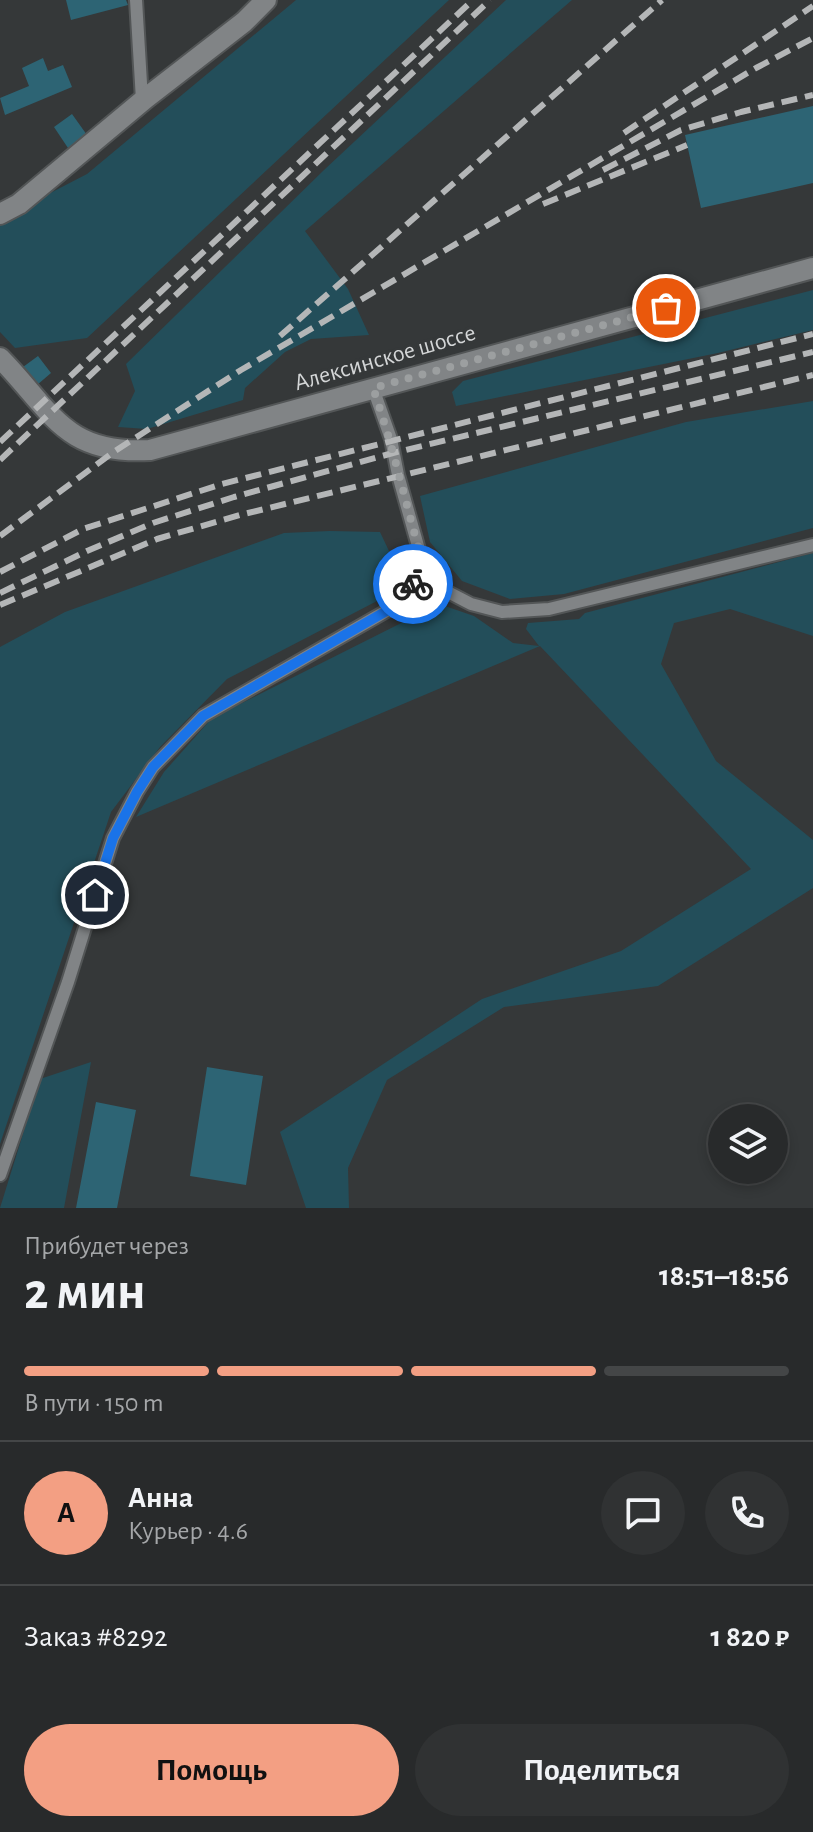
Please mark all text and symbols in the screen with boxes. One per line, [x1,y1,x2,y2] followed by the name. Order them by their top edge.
[632,274,700,342] pin
[644,286,688,330] icon: bag
[292,321,478,395] street label: Алексинское шоссе
[373,544,453,624] courier
[391,562,435,606] icon: bike
[61,861,129,929] pin
[73,873,117,917] icon: home
[708,1104,788,1184] map controls
[708,1104,788,1184] button: layers
[24,1233,189,1259] text: Прибудет через
[659,1261,789,1291] text: 18:51–18:56
[24,1266,146,1318] text: 2 мин
[24,1390,164,1416] text: В пути · 150 m
[601,1471,685,1555] button: chat
[705,1471,789,1555] button: phone
[128,1483,193,1513] text: Анна
[57,1498,75,1528] text: А
[128,1518,248,1544] text: Курьер · 4.6
[24,1622,168,1652] text: Заказ #8292
[711,1622,789,1652] text: 1 820 ₽
[24,1724,399,1816] button: Помощь
[415,1724,789,1816] button: Поделиться

